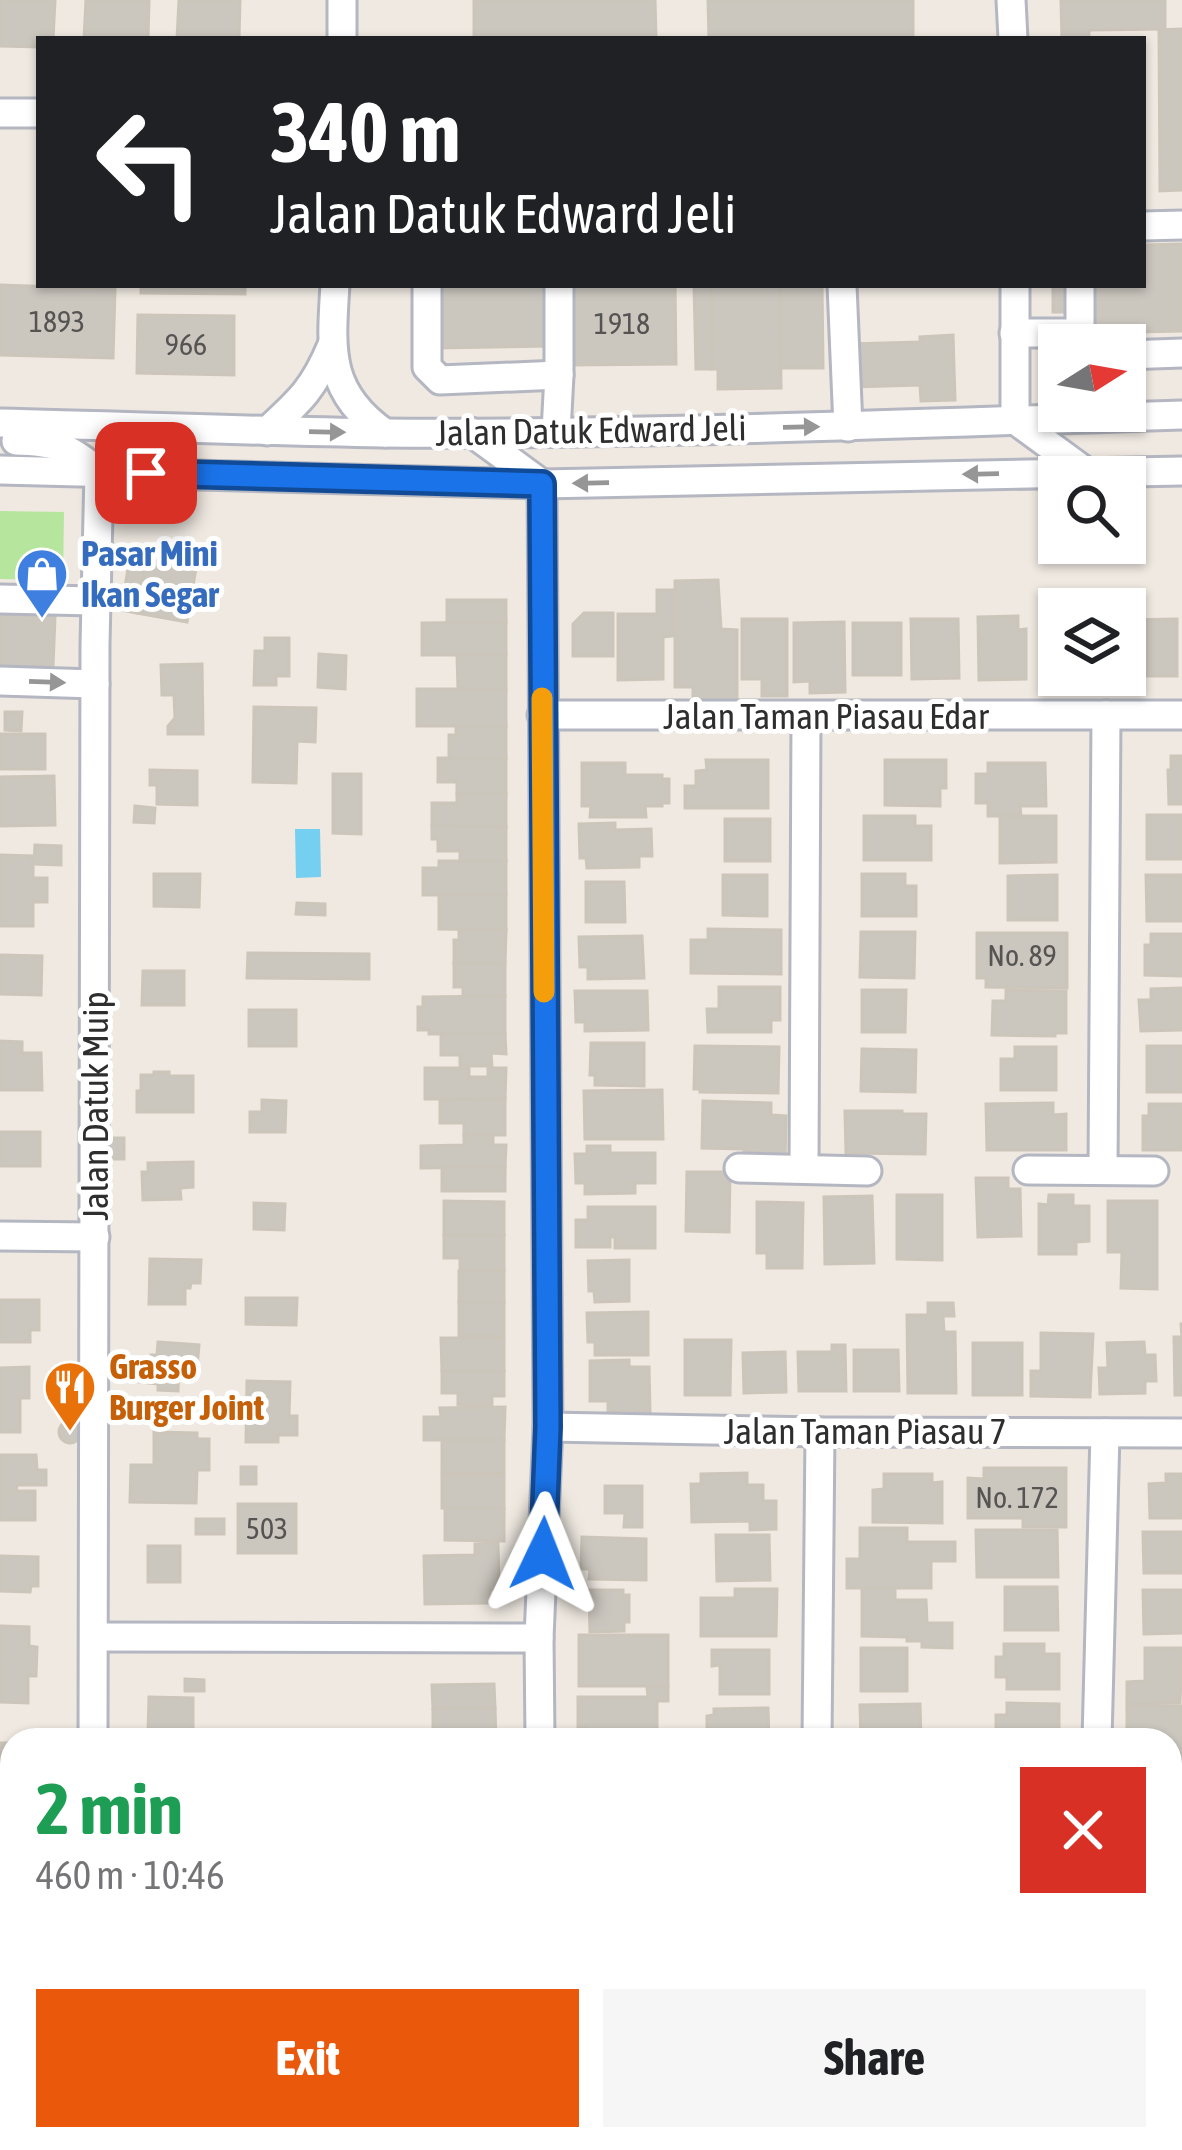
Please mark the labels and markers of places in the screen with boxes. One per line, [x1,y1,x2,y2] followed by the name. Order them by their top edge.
[95,422,197,524] pin
[81,532,220,615] place label: Pasar Mini Ikan Segar
[14,546,70,620] shop icon: Pasar Mini Ikan Segar
[109,1345,265,1428] place label: Grasso Burger Joint
[42,1359,98,1433] restaurant icon: Grasso Burger Joint

